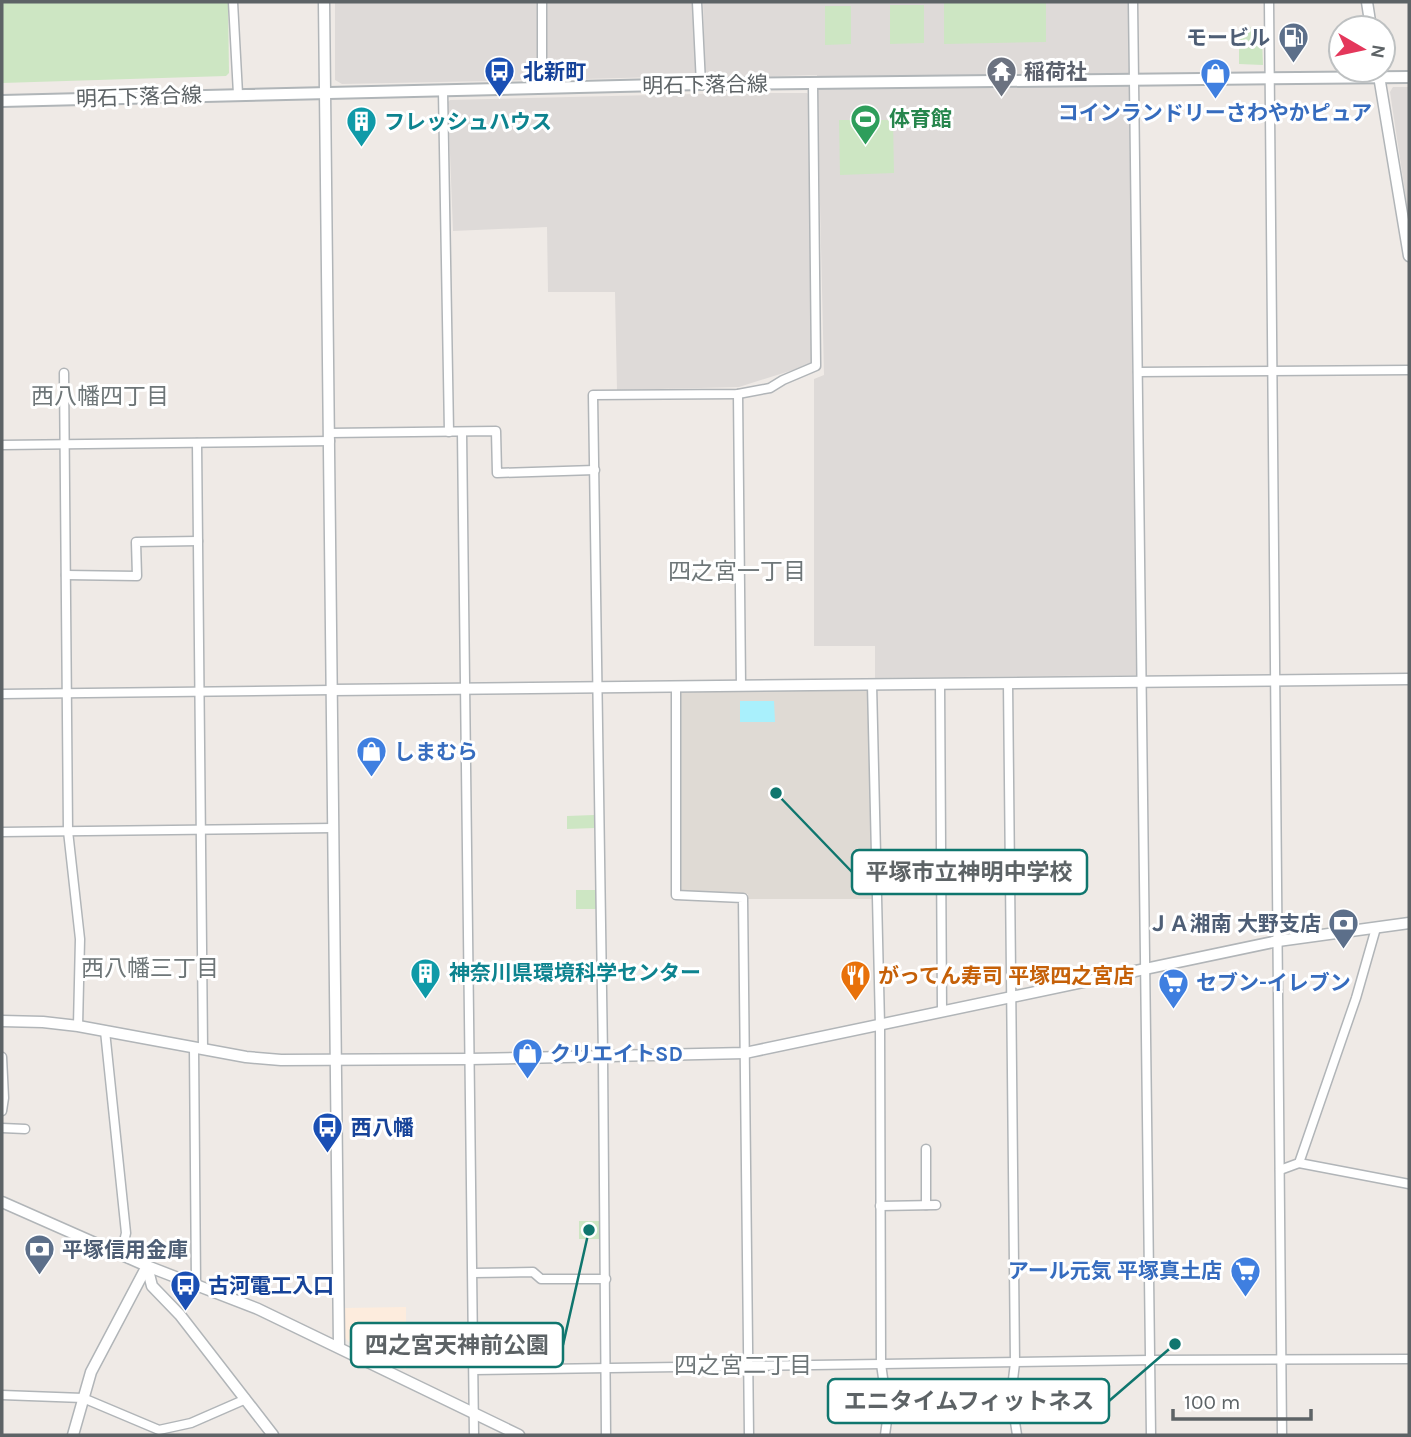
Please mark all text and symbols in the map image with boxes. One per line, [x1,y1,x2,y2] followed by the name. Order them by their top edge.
[1327,14,1397,84] north arrow
[1276,21,1310,65] fuel station icon: モービル
[1186,26,1270,50] place label: モービル
[1366,43,1390,60] text: N
[483,55,517,99] bus stop icon: 北新町
[984,55,1018,99] temple icon: 稲荷社
[1198,56,1232,100] shop icon: コインランドリーさわやかピュア
[523,60,586,84] place label: 北新町
[1024,60,1087,84] place label: 稲荷社
[642,72,768,98] street label: 明石下落合線
[76,83,202,111] street label: 明石下落合線
[1058,101,1372,125] place label: コインランドリーさわやかピュア
[849,102,883,146] sports icon: 体育館
[344,105,378,149] building icon: フレッシュハウス
[889,107,952,131] place label: 体育館
[384,110,552,134] place label: フレッシュハウス
[31,383,169,410] district label: 西八幡四丁目
[668,558,806,585] district label: 四之宮一丁目
[354,735,388,779] shop icon: しまむら
[394,740,478,764] place label: しまむら
[852,850,1087,894] callout: 平塚市立神明中学校
[866,859,1073,886] text: 平塚市立神明中学校
[1327,907,1361,951] bank icon: ＪＡ湘南 大野支店
[1148,912,1321,936] place label: ＪＡ湘南 大野支店
[81,955,219,982] district label: 西八幡三丁目
[409,956,443,1000] building icon: 神奈川県環境科学センター
[838,959,872,1003] restaurant icon: がってん寿司 平塚四之宮店
[449,961,701,985] place label: 神奈川県環境科学センター
[878,964,1134,988] place label: がってん寿司 平塚四之宮店
[1156,966,1190,1010] supermarket icon: セブン-イレブン
[1196,971,1351,995] place label: セブン-イレブン
[510,1037,544,1081] shop icon: クリエイトSD
[550,1042,683,1066] place label: クリエイトSD
[311,1111,345,1155] bus stop icon: 西八幡
[351,1116,414,1140] place label: 西八幡
[22,1233,56,1277] bank icon: 平塚信用金庫
[62,1238,188,1262] place label: 平塚信用金庫
[1228,1254,1262,1298] supermarket icon: アール元気 平塚真土店
[1008,1259,1222,1283] place label: アール元気 平塚真土店
[168,1269,202,1313] bus stop icon: 古河電工入口
[208,1274,334,1298] place label: 古河電工入口
[351,1323,563,1367] callout: 四之宮天神前公園
[365,1332,549,1359] text: 四之宮天神前公園
[674,1352,812,1379] district label: 四之宮二丁目
[1173,1378,1311,1422] scale bar
[828,1379,1109,1423] callout: エニタイムフィットネス
[844,1388,1094,1415] text: エニタイムフィットネス
[1184,1390,1241,1414] text: 100 m

